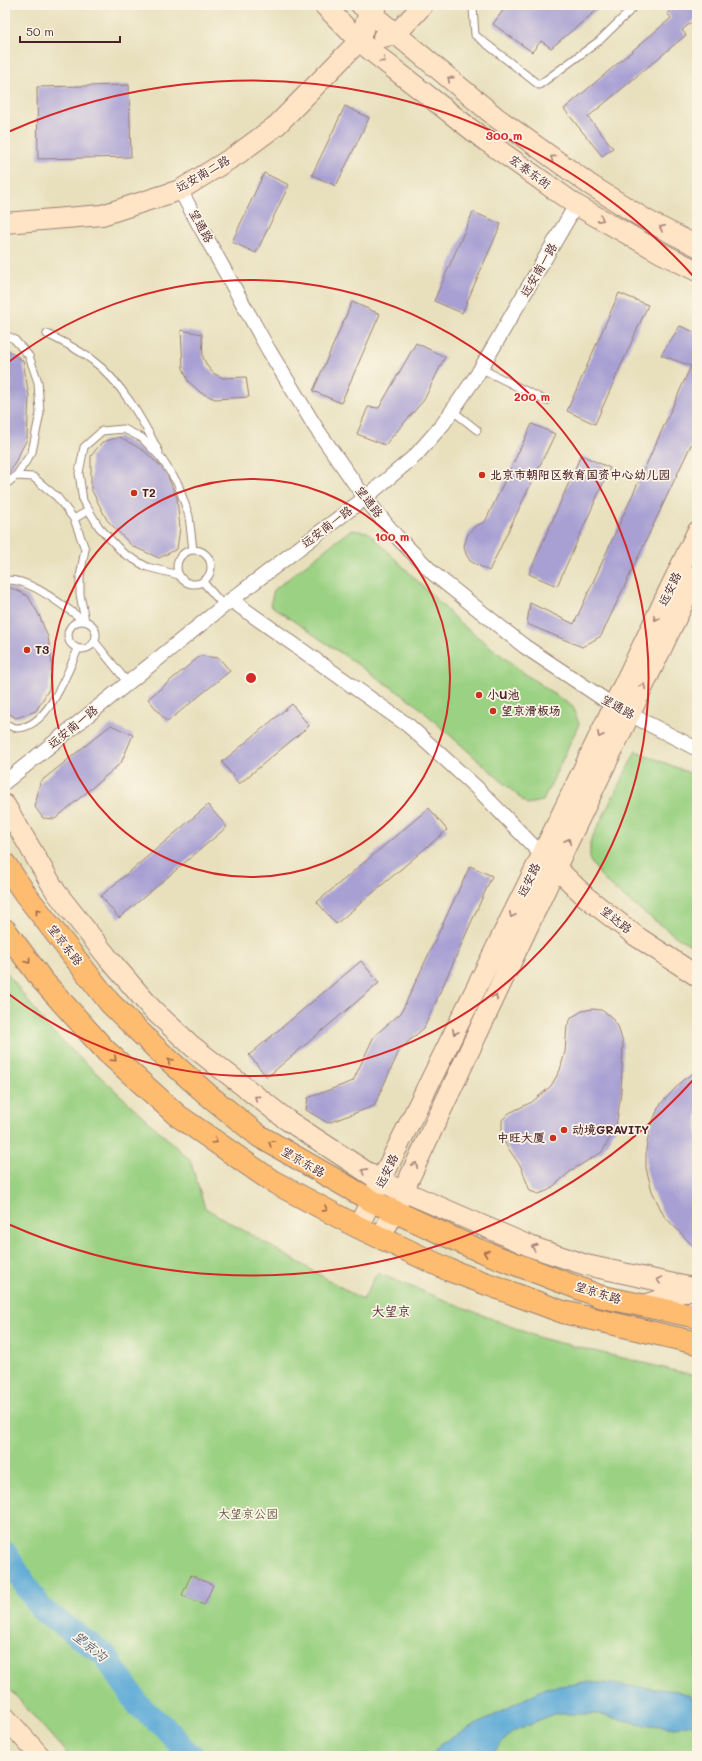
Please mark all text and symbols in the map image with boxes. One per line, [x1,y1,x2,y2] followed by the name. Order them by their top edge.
[20,18,120,44] scale bar
[26,23,54,39] text: 50 m
[378,55,385,62] one-way arrow
[447,76,455,83] one-way arrow
[486,127,522,143] text: 300 m
[173,151,232,195] street label: 远安南二路
[506,151,555,192] street label: 宏泰东街
[550,156,557,163] one-way arrow
[186,206,218,245] street label: 望通路
[597,215,604,222] one-way arrow
[659,225,666,233] one-way arrow
[516,240,560,299] street label: 远安南一路
[514,388,550,404] text: 200 m
[490,466,670,482] place label: 北京市朝阳区教育国资中心幼儿园
[477,470,487,480] marker: 北京市朝阳区教育国资中心幼儿园
[352,482,387,520] street label: 望通路
[142,484,156,500] place label: T2
[129,488,139,498] marker: T2
[298,502,355,551] street label: 远安南一路
[375,528,409,544] text: 100 m
[654,569,684,608] street label: 远安路
[653,614,661,621] one-way arrow
[35,641,49,657] place label: T3
[22,645,32,655] marker: T3
[244,671,258,685] centre of rings
[638,683,646,691] one-way arrow
[487,686,519,702] place label: 小U池
[474,690,484,700] marker: 小U池
[599,690,638,722] street label: 望通路
[44,701,101,751] street label: 远安南一路
[501,702,561,718] place label: 望京滑板场
[488,706,498,716] marker: 望京滑板场
[597,731,605,738] one-way arrow
[564,838,571,846] one-way arrow
[513,860,543,899] street label: 远安路
[598,902,636,937] street label: 望达路
[36,909,43,916] one-way arrow
[509,911,517,918] one-way arrow
[45,921,87,968] street label: 望京东路
[23,957,30,964] one-way arrow
[490,993,498,1001] one-way arrow
[452,1028,460,1035] one-way arrow
[110,1054,117,1061] one-way arrow
[167,1058,175,1066] one-way arrow
[254,1095,261,1102] one-way arrow
[572,1121,649,1137] place label: 动境GRAVITY
[559,1125,569,1135] marker: 动境GRAVITY
[497,1129,545,1145] place label: 中旺大厦
[548,1133,558,1143] marker: 中旺大厦
[210,1136,217,1143] one-way arrow
[268,1140,275,1147] one-way arrow
[279,1142,328,1180] street label: 望京东路
[371,1151,401,1190] street label: 远安路
[410,1162,418,1169] one-way arrow
[361,1168,368,1175] one-way arrow
[321,1204,328,1212] one-way arrow
[530,1243,537,1252] one-way arrow
[483,1249,490,1257] one-way arrow
[573,1277,624,1307] street label: 望京东路
[656,1277,662,1285] one-way arrow
[371,1302,411,1319] district label: 大望京
[218,1505,278,1521] park label: 大望京公园
[70,1627,112,1665] water label: 望京沟

